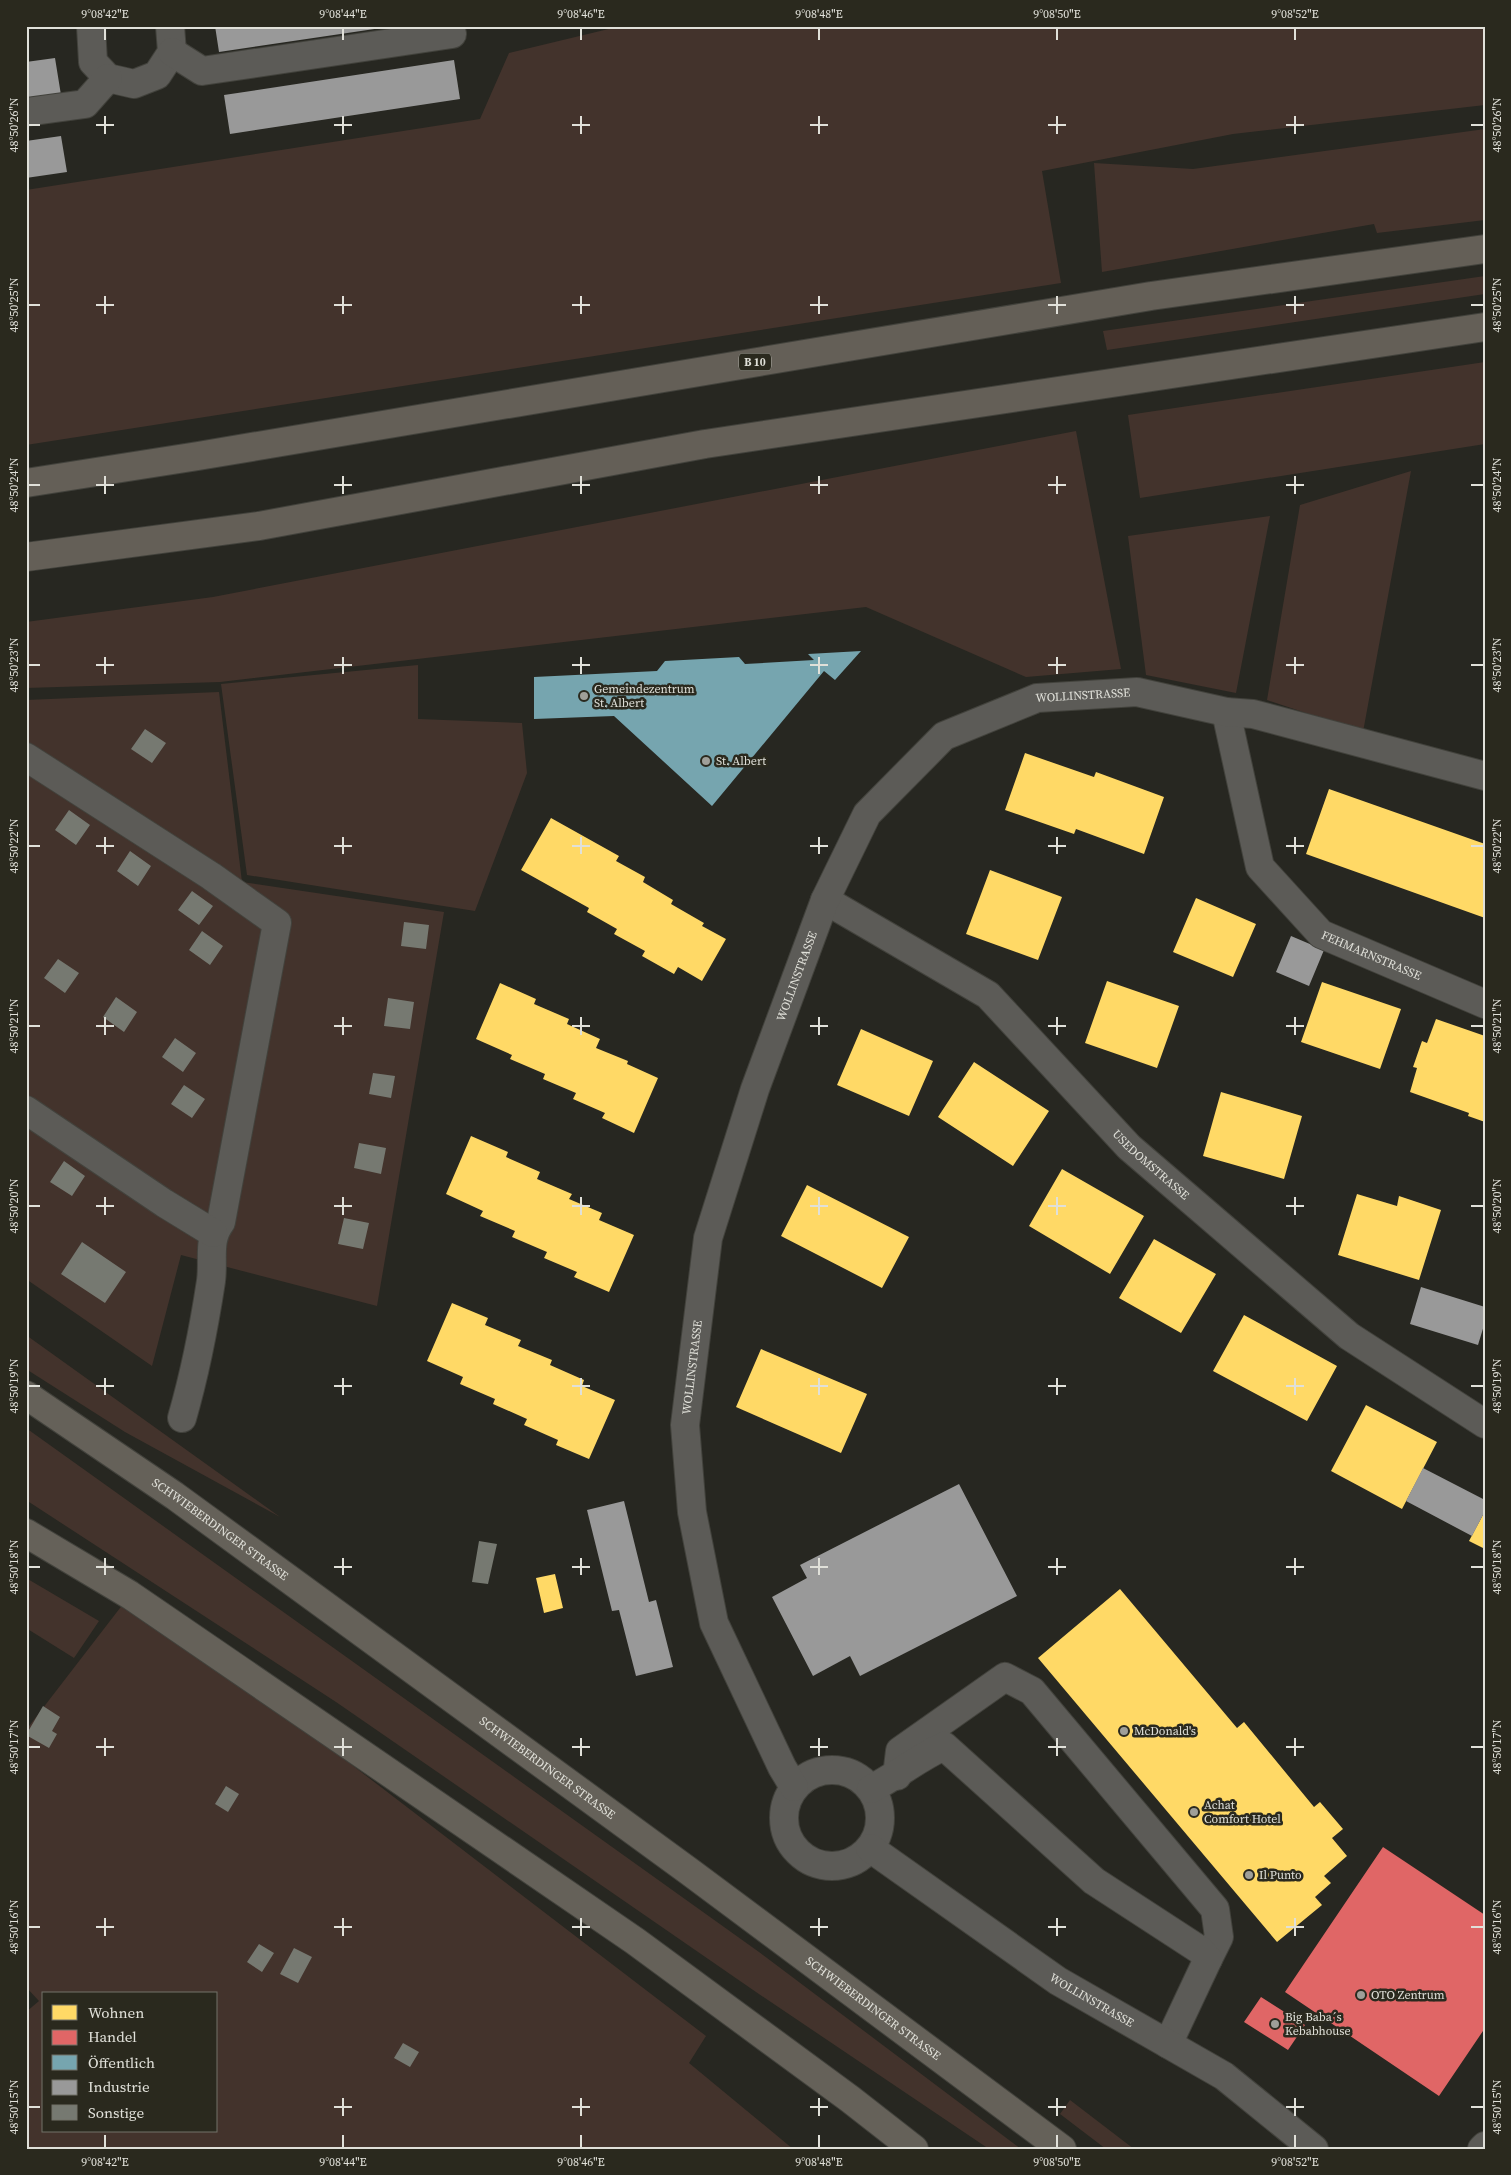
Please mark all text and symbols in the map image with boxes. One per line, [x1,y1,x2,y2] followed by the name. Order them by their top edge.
[81,6,129,22] text: 9°08'42"E
[319,6,367,22] text: 9°08'44"E
[557,6,605,22] text: 9°08'46"E
[795,6,843,22] text: 9°08'48"E
[1033,6,1081,22] text: 9°08'50"E
[1271,6,1319,22] text: 9°08'52"E
[6,97,22,153] text: 48°50'26"N
[1489,97,1505,153] text: 48°50'26"N
[6,277,22,333] text: 48°50'25"N
[1489,277,1505,333] text: 48°50'25"N
[739,354,771,371] road number: B 10
[6,457,22,513] text: 48°50'24"N
[1489,457,1505,513] text: 48°50'24"N
[6,637,22,693] text: 48°50'23"N
[1489,637,1505,693] text: 48°50'23"N
[594,681,695,711] place label: Gemeindezentrum St. Albert
[1035,684,1131,706] street label: WOLLINSTRASSE
[578,690,590,702] marker: Gemeindezentrum St. Albert
[716,753,766,769] place label: St. Albert
[700,755,712,767] marker: St. Albert
[6,818,22,874] text: 48°50'22"N
[1489,818,1505,874] text: 48°50'22"N
[1319,927,1424,984] street label: FEHMARNSTRASSE
[773,929,821,1023] street label: WOLLINSTRASSE
[6,998,22,1054] text: 48°50'21"N
[1489,998,1505,1054] text: 48°50'21"N
[1109,1126,1193,1203] street label: USEDOMSTRASSE
[6,1178,22,1234] text: 48°50'20"N
[1489,1178,1505,1234] text: 48°50'20"N
[678,1319,706,1415] street label: WOLLINSTRASSE
[6,1358,22,1414] text: 48°50'19"N
[1489,1358,1505,1414] text: 48°50'19"N
[149,1475,291,1584] street label: SCHWIEBERDINGER STRASSE
[6,1539,22,1595] text: 48°50'18"N
[1489,1539,1505,1595] text: 48°50'18"N
[476,1713,618,1823] street label: SCHWIEBERDINGER STRASSE
[6,1719,22,1775] text: 48°50'17"N
[1489,1719,1505,1775] text: 48°50'17"N
[1134,1723,1196,1739] place label: McDonald's
[1118,1725,1130,1737] marker: McDonald's
[1204,1797,1281,1827] place label: Achat Comfort Hotel
[1188,1806,1200,1818] marker: Achat Comfort Hotel
[1259,1867,1302,1883] place label: Il Punto
[1243,1869,1255,1881] marker: Il Punto
[6,1899,22,1955] text: 48°50'16"N
[1489,1899,1505,1955] text: 48°50'16"N
[802,1953,944,2064] street label: SCHWIEBERDINGER STRASSE
[1046,1969,1137,2031] street label: WOLLINSTRASSE
[1371,1987,1445,2003] place label: OTO Zentrum
[1355,1989,1367,2001] marker: OTO Zentrum
[42,1992,218,2132] legend
[88,2002,144,2023] text: Wohnen
[1285,2009,1351,2039] place label: Big Baba´s Kebabhouse
[1269,2018,1281,2030] marker: Big Baba´s Kebabhouse
[88,2026,137,2047] text: Handel
[88,2052,155,2073] text: Öffentlich
[88,2076,150,2097] text: Industrie
[6,2079,22,2135] text: 48°50'15"N
[1489,2079,1505,2135] text: 48°50'15"N
[88,2102,144,2123] text: Sonstige
[81,2154,129,2170] text: 9°08'42"E
[319,2154,367,2170] text: 9°08'44"E
[557,2154,605,2170] text: 9°08'46"E
[795,2154,843,2170] text: 9°08'48"E
[1033,2154,1081,2170] text: 9°08'50"E
[1271,2154,1319,2170] text: 9°08'52"E

